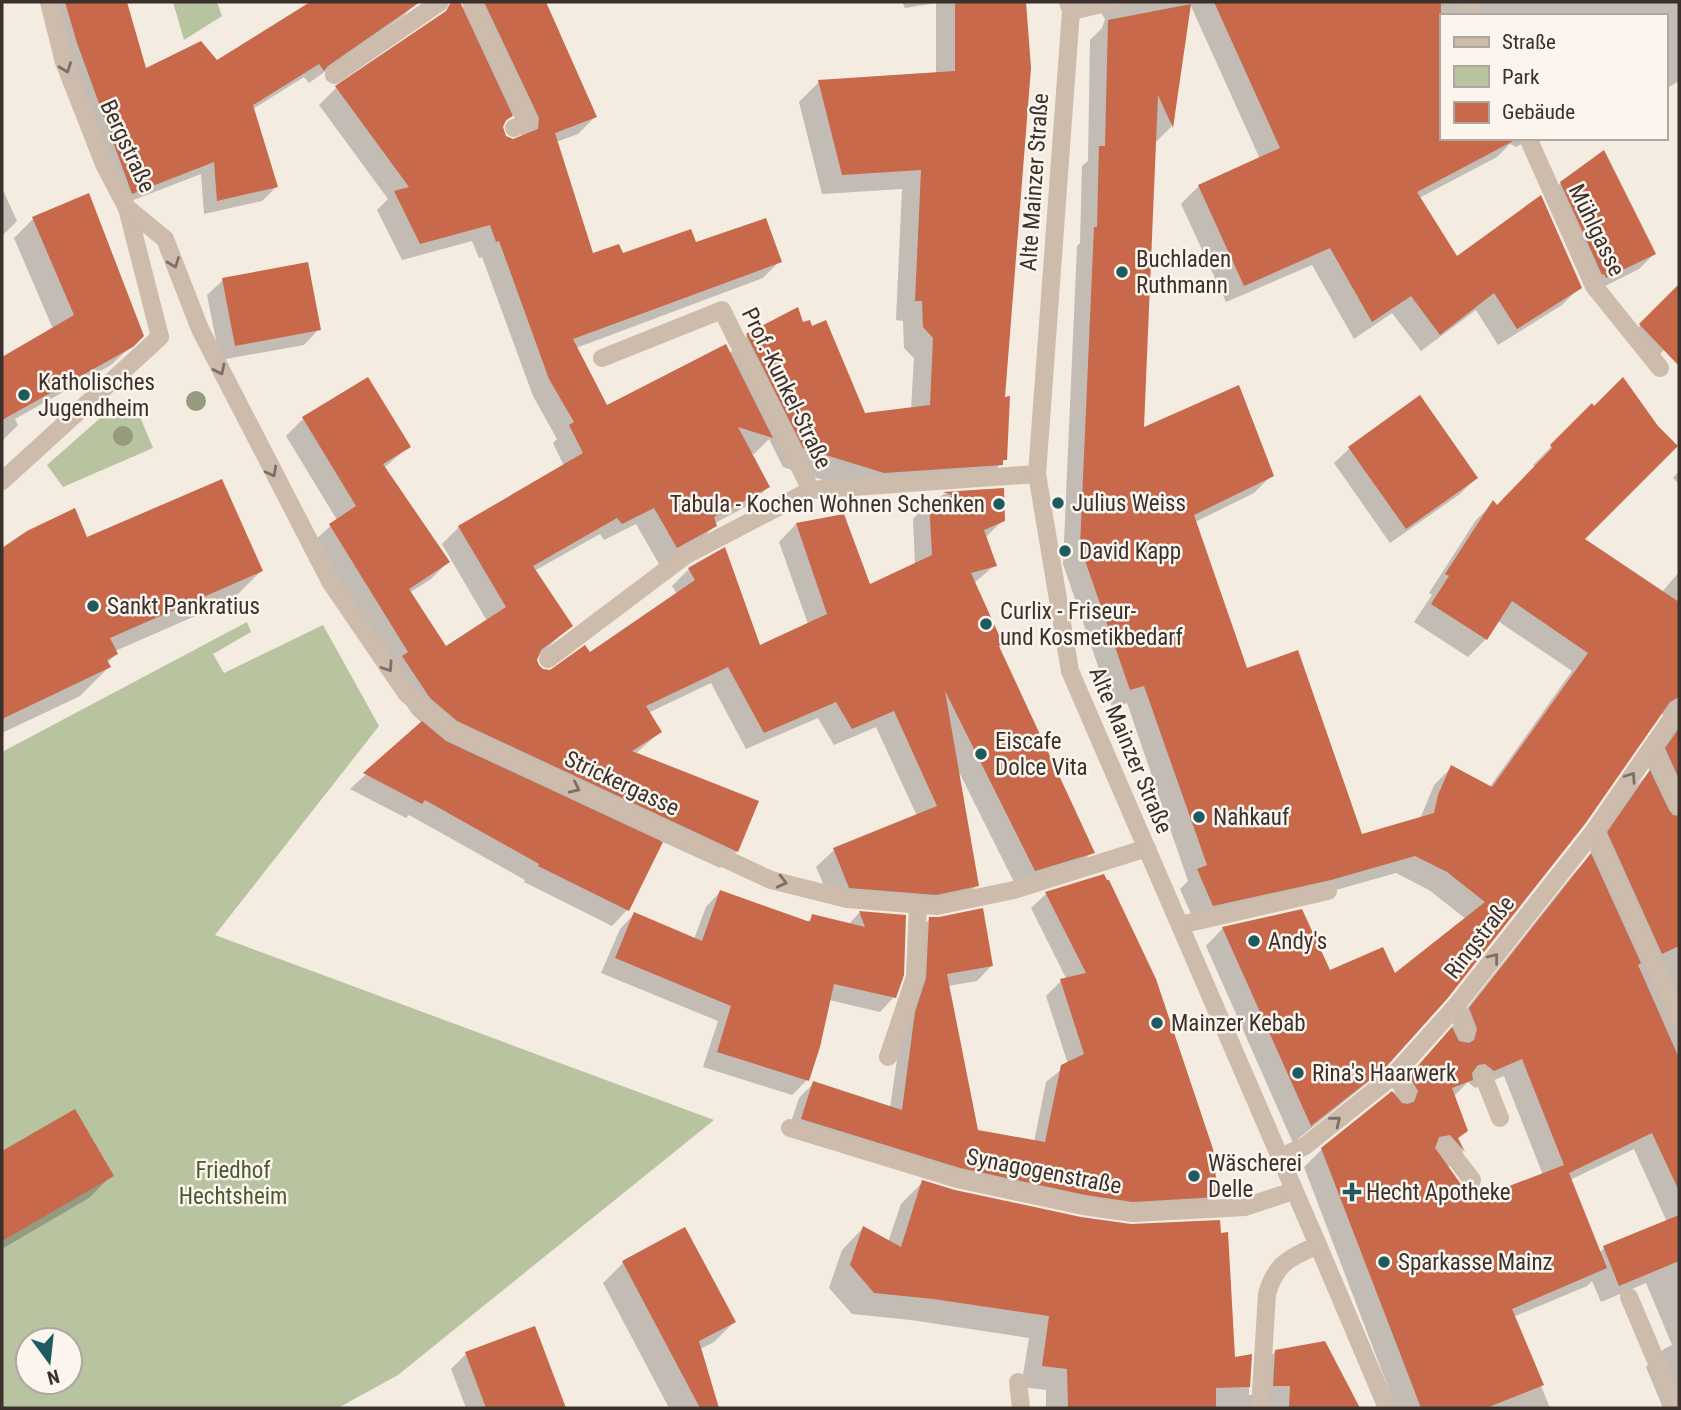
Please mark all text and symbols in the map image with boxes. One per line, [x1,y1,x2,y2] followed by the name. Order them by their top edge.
[1440,14,1667,140] legend
[1502,30,1556,54] text: Straße
[58,61,72,73] one-way arrow
[1502,65,1540,89] text: Park
[1015,92,1054,272] street label: Alte Mainzer Straße
[94,96,161,197] street label: Bergstraße
[1502,100,1575,124] text: Gebäude
[1563,180,1630,281] street label: Mühlgasse
[1136,246,1231,299] place label: Buchladen Ruthmann
[165,256,179,268] one-way arrow
[1114,264,1130,280] marker: Buchladen Ruthmann
[736,303,837,473] street label: Prof.-Kunkel-Straße
[212,363,226,375] one-way arrow
[38,369,155,422] place label: Katholisches Jugendheim
[16,387,32,403] marker: Katholisches Jugendheim
[264,464,277,477] one-way arrow
[1072,490,1186,517] place label: Julius Weiss
[670,491,985,518] place label: Tabula - Kochen Wohnen Schenken
[1050,495,1066,511] marker: Julius Weiss
[991,496,1007,512] marker: Tabula - Kochen Wohnen Schenken
[1079,538,1181,565] place label: David Kapp
[1057,543,1073,559] marker: David Kapp
[107,593,260,620] place label: Sankt Pankratius
[85,598,101,614] marker: Sankt Pankratius
[1000,598,1183,651] place label: Curlix - Friseur- und Kosmetikbedarf
[978,616,994,632] marker: Curlix - Friseur- und Kosmetikbedarf
[380,659,392,672] one-way arrow
[1083,663,1178,838] street label: Alte Mainzer Straße
[995,728,1088,781] place label: Eiscafe Dolce Vita
[560,745,683,822] street label: Strickergasse
[973,746,989,762] marker: Eiscafe Dolce Vita
[1623,772,1635,785] one-way arrow
[568,780,580,794] one-way arrow
[1213,804,1290,831] place label: Nahkauf
[1191,809,1207,825] marker: Nahkauf
[776,874,788,888] one-way arrow
[1439,891,1520,984] street label: Ringstraße
[1268,928,1327,955] place label: Andy's
[1246,933,1262,949] marker: Andy's
[1485,954,1498,966] one-way arrow
[1171,1010,1306,1037] place label: Mainzer Kebab
[1149,1015,1165,1031] marker: Mainzer Kebab
[1312,1060,1457,1087] place label: Rina's Haarwerk
[1290,1065,1306,1081] marker: Rina's Haarwerk
[1329,1117,1341,1130] one-way arrow
[964,1143,1124,1200] street label: Synagogenstraße
[1208,1150,1302,1203] place label: Wäscherei Delle
[179,1157,287,1210] park label: Friedhof Hechtsheim
[1186,1168,1202,1184] marker: Wäscherei Delle
[1366,1179,1511,1206] place label: Hecht Apotheke
[1344,1184,1360,1200] marker: Hecht Apotheke
[1398,1249,1553,1276] place label: Sparkasse Mainz
[1376,1254,1392,1270] marker: Sparkasse Mainz
[14,1326,84,1396] north arrow
[45,1364,62,1390] text: N

